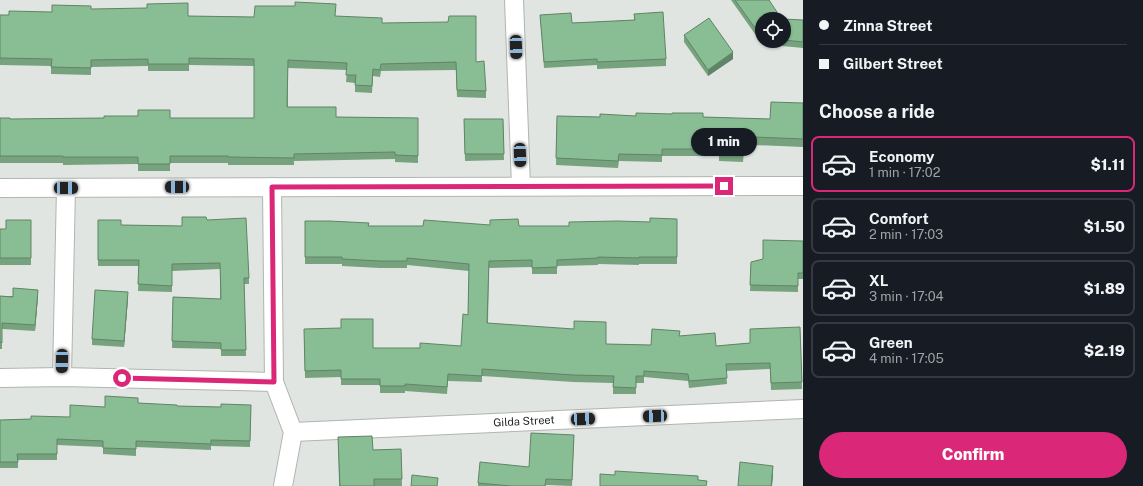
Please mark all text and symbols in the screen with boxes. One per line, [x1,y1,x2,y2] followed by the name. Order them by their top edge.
[755,12,791,48] map controls
[755,12,791,48] button: locate
[843,17,932,34] text: Zinna Street
[510,35,522,59] car
[843,55,943,72] text: Gilbert Street
[819,101,935,122] text: Choose a ride
[691,128,757,156] callout: 1 min
[708,134,740,149] text: 1 min
[514,143,526,167] car
[821,146,857,182] icon: car
[869,148,934,165] text: Economy
[1091,156,1125,173] text: $1.11
[869,165,940,180] text: 1 min · 17:02
[715,177,733,195] route end
[165,181,189,193] car
[54,182,78,194] car
[821,208,857,244] icon: car
[869,210,929,227] text: Comfort
[1083,218,1125,235] text: $1.50
[869,227,943,242] text: 2 min · 17:03
[821,270,857,306] icon: car
[869,272,888,289] text: XL
[1083,280,1125,297] text: $1.89
[869,289,944,304] text: 3 min · 17:04
[821,332,857,368] icon: car
[869,334,913,351] text: Green
[1084,342,1125,359] text: $2.19
[56,349,68,373] car
[869,351,944,366] text: 4 min · 17:05
[113,369,131,387] route start
[643,410,667,422] car
[571,412,595,426] car
[493,413,555,429] street label: Gilda Street
[819,432,1127,478] button: Confirm

